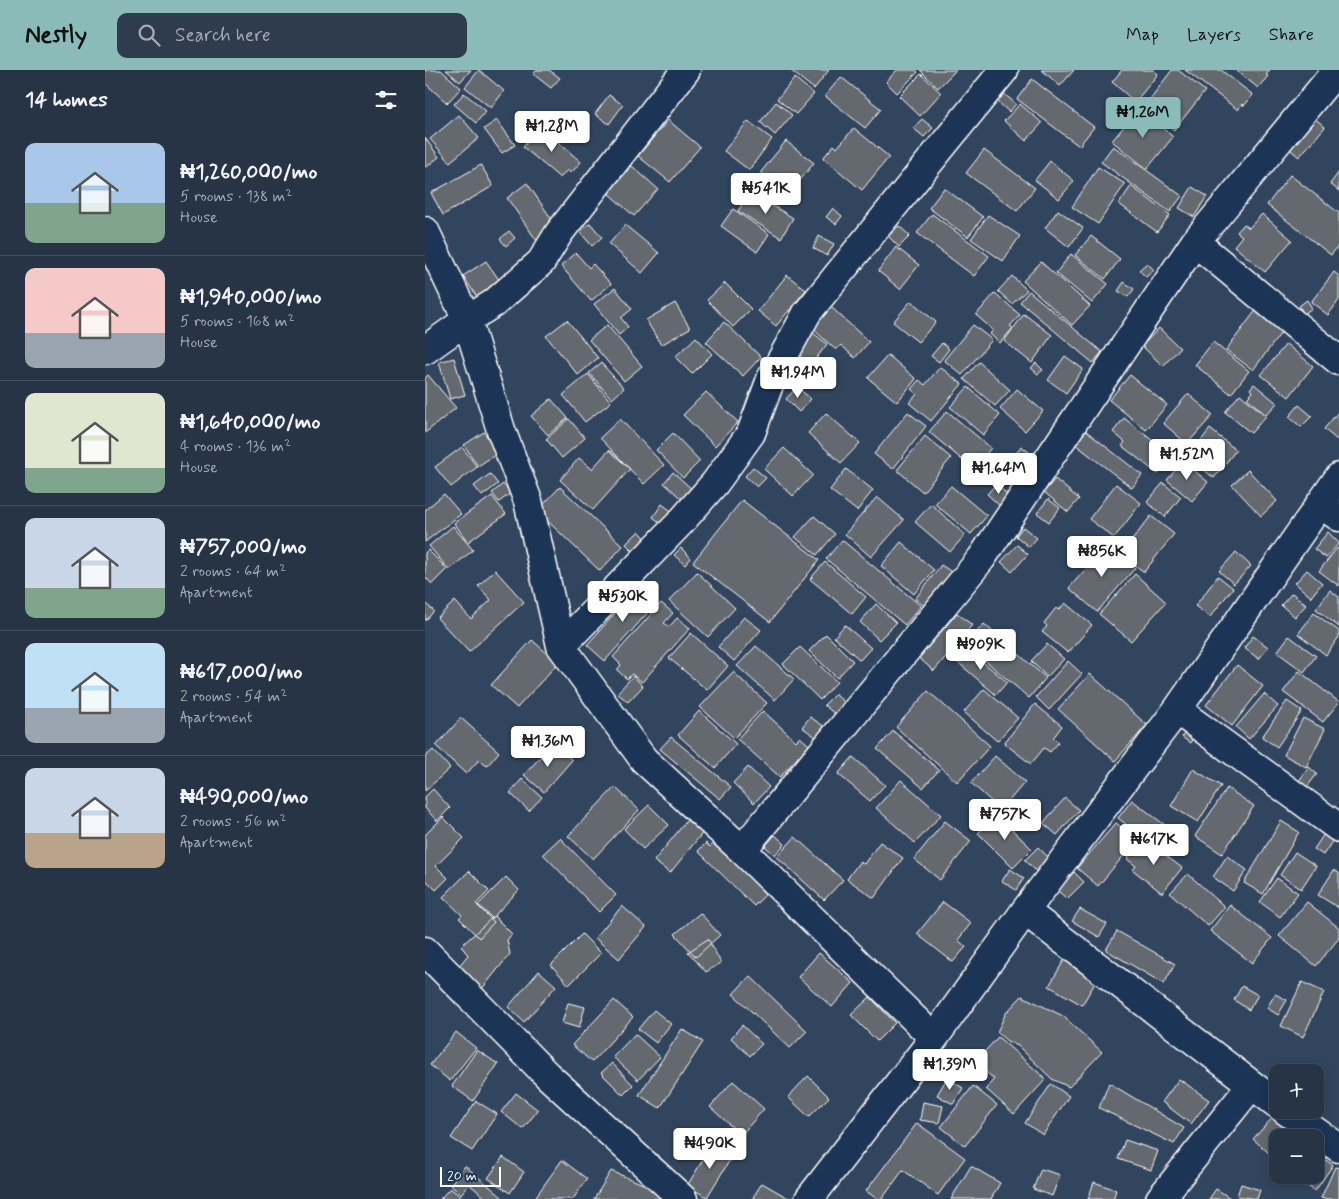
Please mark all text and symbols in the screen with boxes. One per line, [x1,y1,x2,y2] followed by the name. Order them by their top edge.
[117,13,467,58] search box
[25,20,87,51] text: Nestly
[135,21,163,49] icon: search
[175,23,271,48] text: Search here
[1126,23,1159,47] text: Map
[1187,23,1241,47] text: Layers
[1269,23,1314,47] text: Share
[25,86,108,114] text: 14 homes
[372,86,400,114] icon: filters
[1102,97,1184,139] pin: ₦1.26M
[1117,102,1169,123] text: ₦1.26M
[511,111,593,153] pin: ₦1.28M
[526,116,578,137] text: ₦1.28M
[180,158,318,186] text: ₦1,260,000/mo
[65,163,125,223] icon: home
[731,172,801,215] pin: ₦541K
[742,178,790,199] text: ₦541K
[180,186,292,207] text: 5 rooms · 138 m²
[180,207,218,228] text: House
[180,283,321,311] text: ₦1,940,000/mo
[65,288,125,348] icon: home
[180,311,295,332] text: 5 rooms · 168 m²
[180,332,218,353] text: House
[757,356,839,399] pin: ₦1.94M
[771,362,825,383] text: ₦1.94M
[180,408,321,436] text: ₦1,640,000/mo
[65,413,125,473] icon: home
[180,436,291,457] text: 4 rooms · 136 m²
[1146,438,1228,481] pin: ₦1.52M
[1160,444,1214,465] text: ₦1.52M
[958,452,1040,495] pin: ₦1.64M
[180,457,218,478] text: House
[972,458,1026,479] text: ₦1.64M
[180,533,307,561] text: ₦757,000/mo
[1067,536,1137,578] pin: ₦856K
[65,538,125,598] icon: home
[1078,541,1126,562] text: ₦856K
[180,561,286,582] text: 2 rooms · 64 m²
[588,580,658,623] pin: ₦530K
[180,582,253,603] text: Apartment
[599,586,647,607] text: ₦530K
[946,628,1016,671] pin: ₦909K
[957,634,1005,655] text: ₦909K
[180,658,302,686] text: ₦617,000/mo
[65,663,125,723] icon: home
[180,686,287,707] text: 2 rooms · 54 m²
[180,707,253,728] text: Apartment
[507,726,589,768] pin: ₦1.36M
[522,731,574,752] text: ₦1.36M
[180,783,308,811] text: ₦490,000/mo
[65,788,125,848] icon: home
[970,798,1040,841] pin: ₦757K
[980,804,1030,825] text: ₦757K
[180,811,287,832] text: 2 rooms · 56 m²
[1119,824,1189,866] pin: ₦617K
[1131,829,1177,850] text: ₦617K
[180,832,253,853] text: Apartment
[909,1048,991,1091] pin: ₦1.39M
[924,1054,976,1075] text: ₦1.39M
[1269,1064,1324,1184] map controls
[1269,1064,1324,1119] button: +
[675,1128,745,1170] pin: ₦490K
[1269,1129,1324,1184] button: −
[684,1133,736,1154] text: ₦490K
[440,1164,501,1187] scale bar
[447,1167,477,1185] text: 20 m

